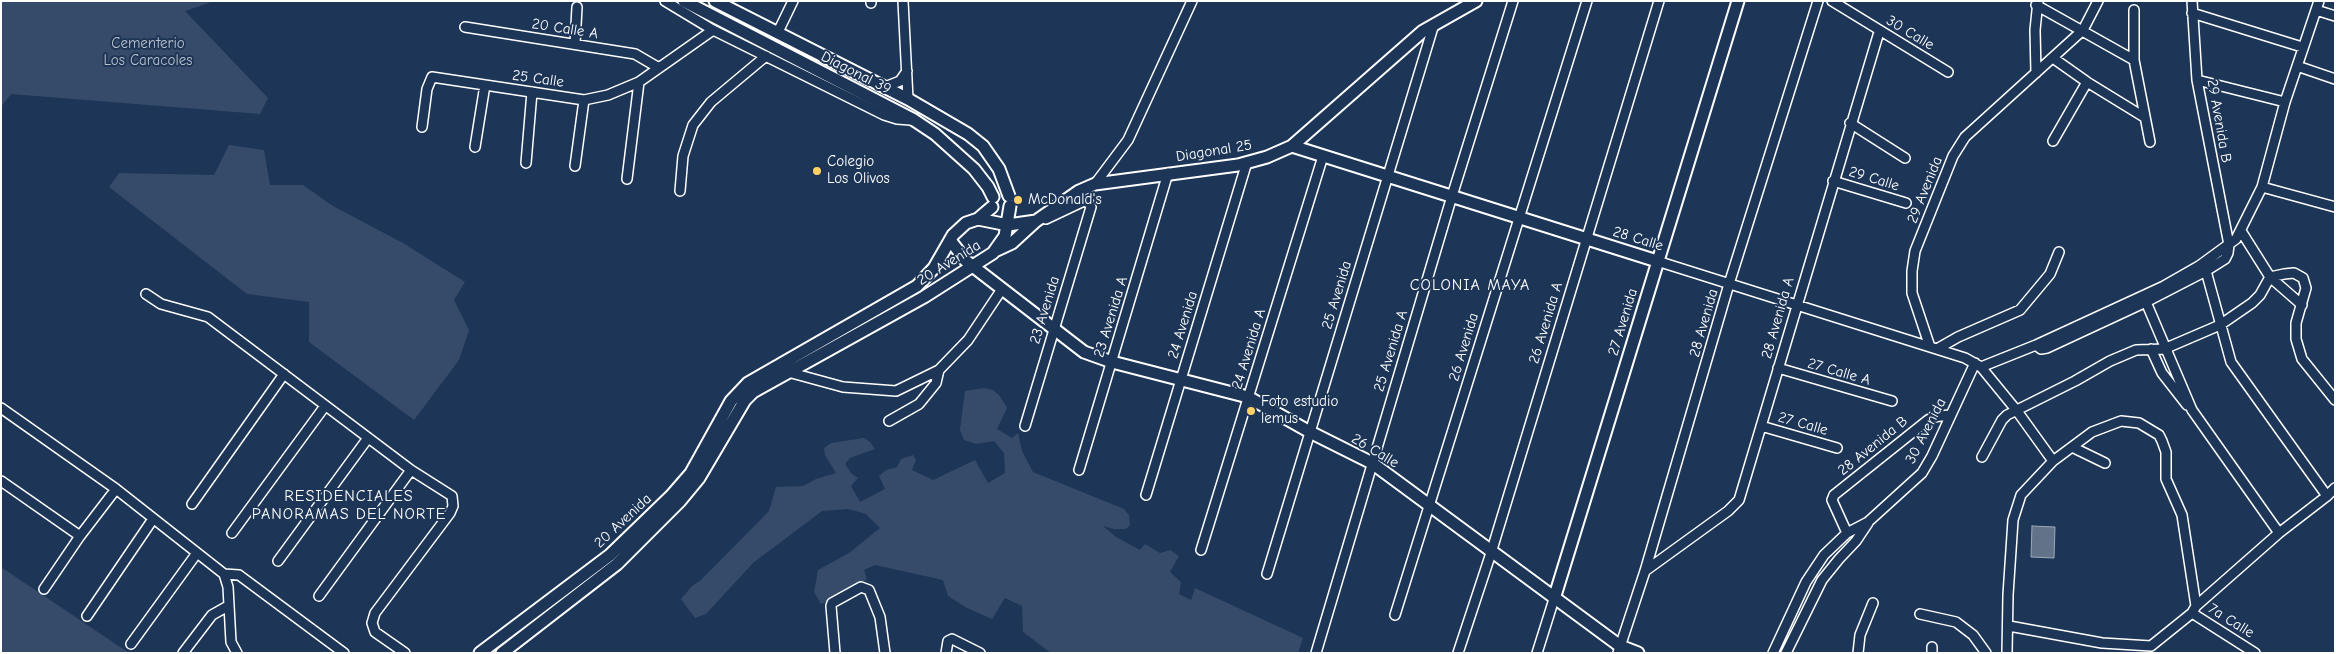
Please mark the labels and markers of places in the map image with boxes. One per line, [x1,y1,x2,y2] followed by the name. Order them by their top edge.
[827,153,890,188] place label: Colegio Los Olivos
[811,165,823,177] marker: Colegio Los Olivos
[1028,191,1102,209] place label: McDonald's
[1012,194,1024,206] marker: McDonald's
[1261,393,1338,428] place label: Foto estudio lemus
[1245,405,1257,417] marker: Foto estudio lemus

